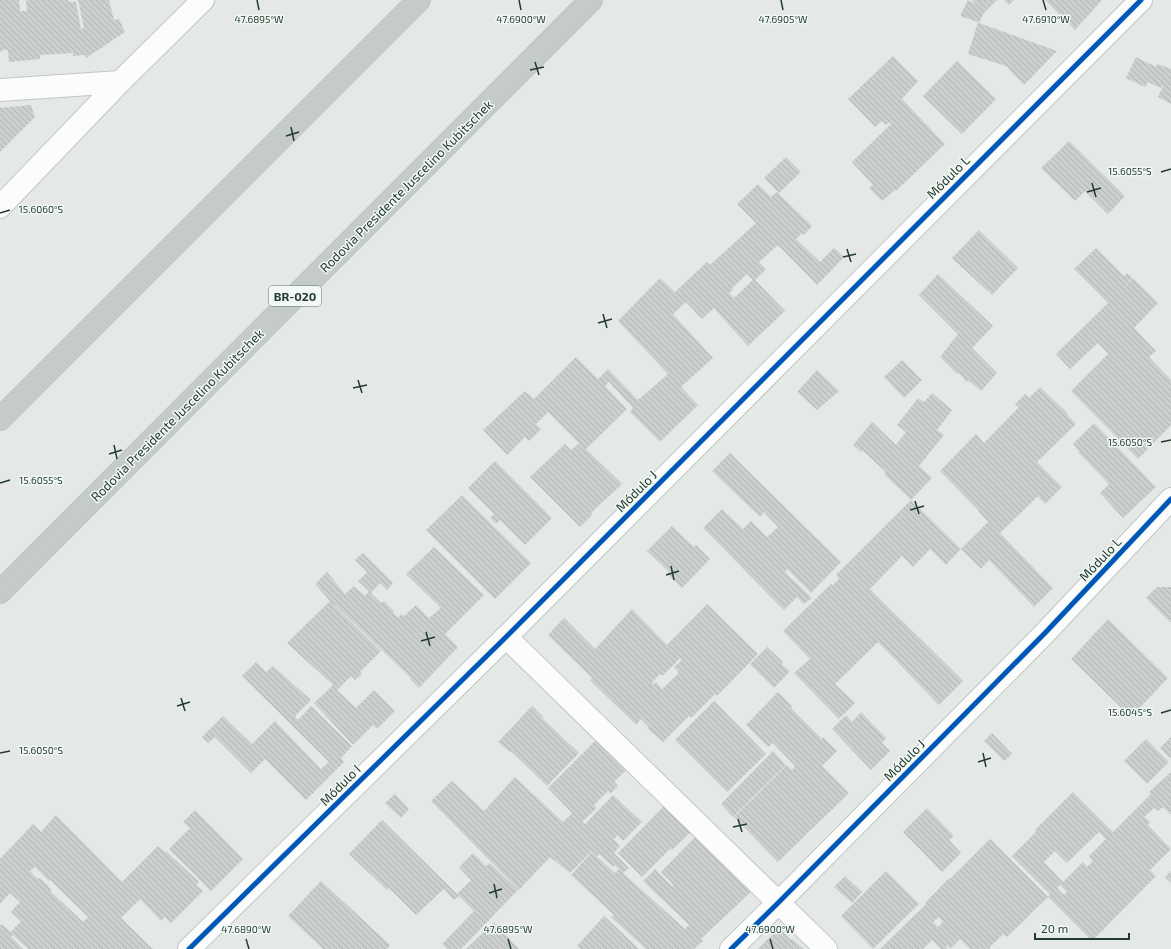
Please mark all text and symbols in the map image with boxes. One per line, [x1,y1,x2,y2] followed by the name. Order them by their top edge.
[234,13,284,25] text: 47.6895°W
[496,13,546,25] text: 47.6900°W
[758,13,808,25] text: 47.6905°W
[1022,13,1070,25] text: 47.6910°W
[316,96,496,276] street label: Rodovia Presidente Juscelino Kubitschek
[923,152,973,202] street label: Módulo L
[1108,165,1152,177] text: 15.6055°S
[19,203,64,215] text: 15.6060°S
[269,286,321,306] road number: BR-020
[87,325,267,505] street label: Rodovia Presidente Juscelino Kubitschek
[1108,436,1152,448] text: 15.6050°S
[612,467,660,515] street label: Módulo J
[19,474,63,486] text: 15.6055°S
[1076,533,1125,584] street label: Módulo L
[1108,706,1152,718] text: 15.6045°S
[880,736,928,784] street label: Módulo J
[19,744,63,756] text: 15.6050°S
[316,761,364,809] street label: Módulo I
[1035,915,1129,941] scale bar
[1041,921,1068,935] text: 20 m
[221,923,271,935] text: 47.6890°W
[483,923,533,935] text: 47.6895°W
[745,923,795,935] text: 47.6900°W

